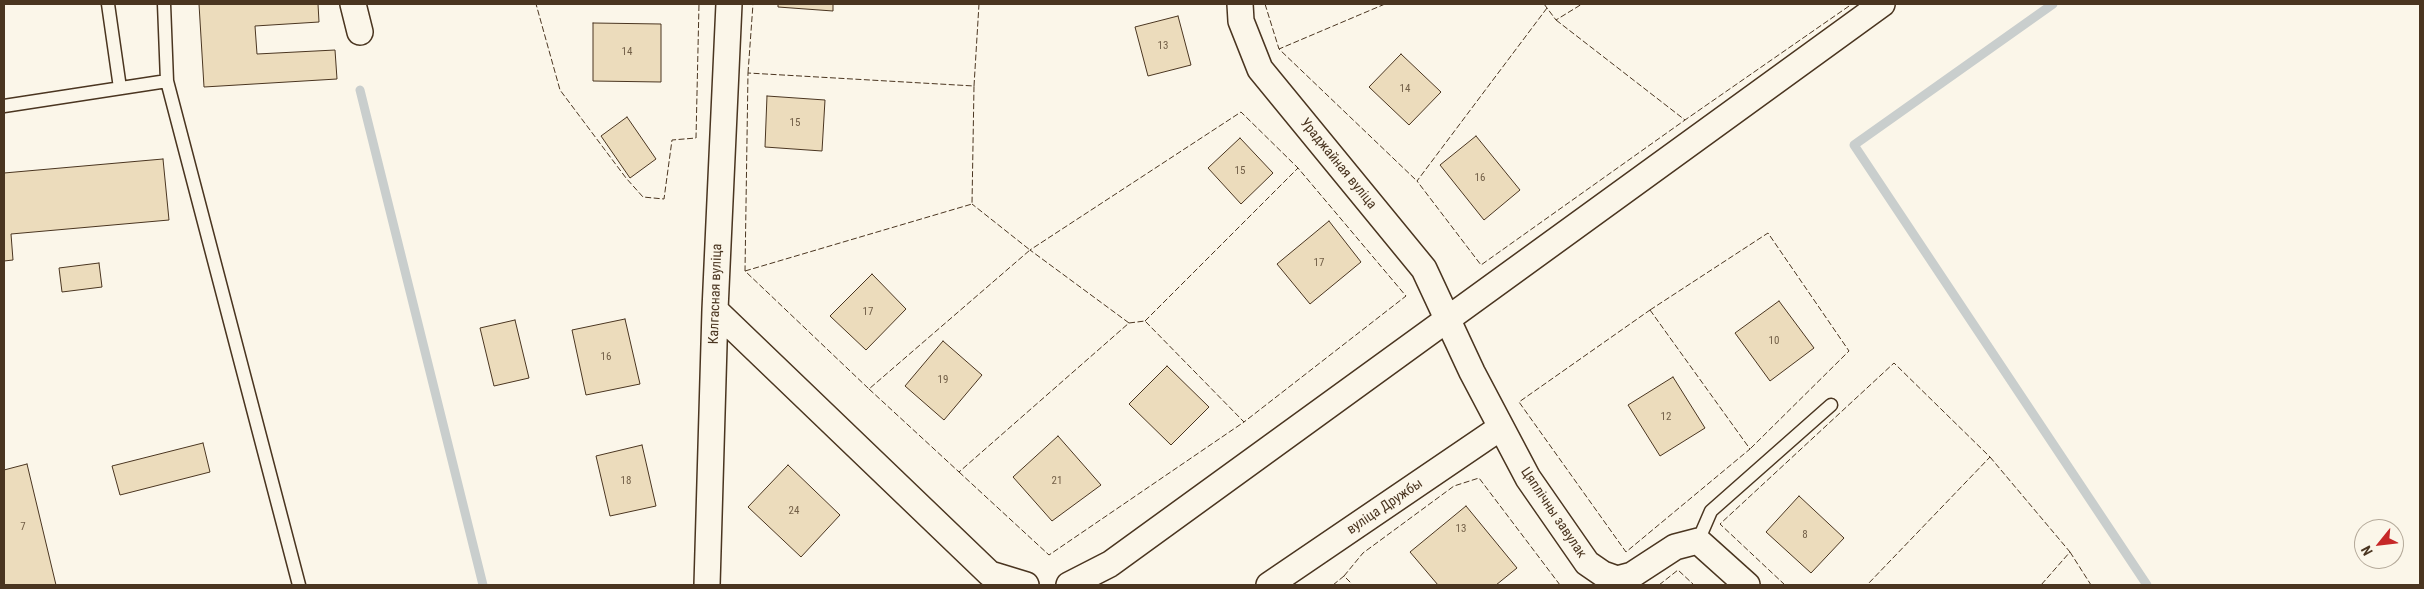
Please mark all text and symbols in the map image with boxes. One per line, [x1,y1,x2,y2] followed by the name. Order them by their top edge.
[1158,39,1168,53] house number: 13
[622,45,632,59] house number: 14
[1400,82,1410,96] house number: 14
[1296,115,1380,213] street label: Ураджайная вуліца
[790,116,800,130] house number: 15
[1235,164,1245,178] house number: 15
[1475,171,1485,185] house number: 16
[706,243,726,345] street label: Калгасная вуліца
[1314,256,1324,270] house number: 17
[863,305,873,319] house number: 17
[1769,334,1779,348] house number: 10
[601,350,611,364] house number: 16
[938,373,948,387] house number: 19
[1661,410,1671,424] house number: 12
[1516,464,1590,562] street label: Цяплічны завулак
[621,474,631,488] house number: 18
[1052,474,1062,488] house number: 21
[1344,476,1426,538] street label: вуліца Дружбы
[789,504,799,518] house number: 24
[2354,519,2404,569] north arrow
[20,520,26,534] house number: 7
[1456,522,1466,536] house number: 13
[1802,528,1808,542] house number: 8
[2358,543,2376,558] text: N

